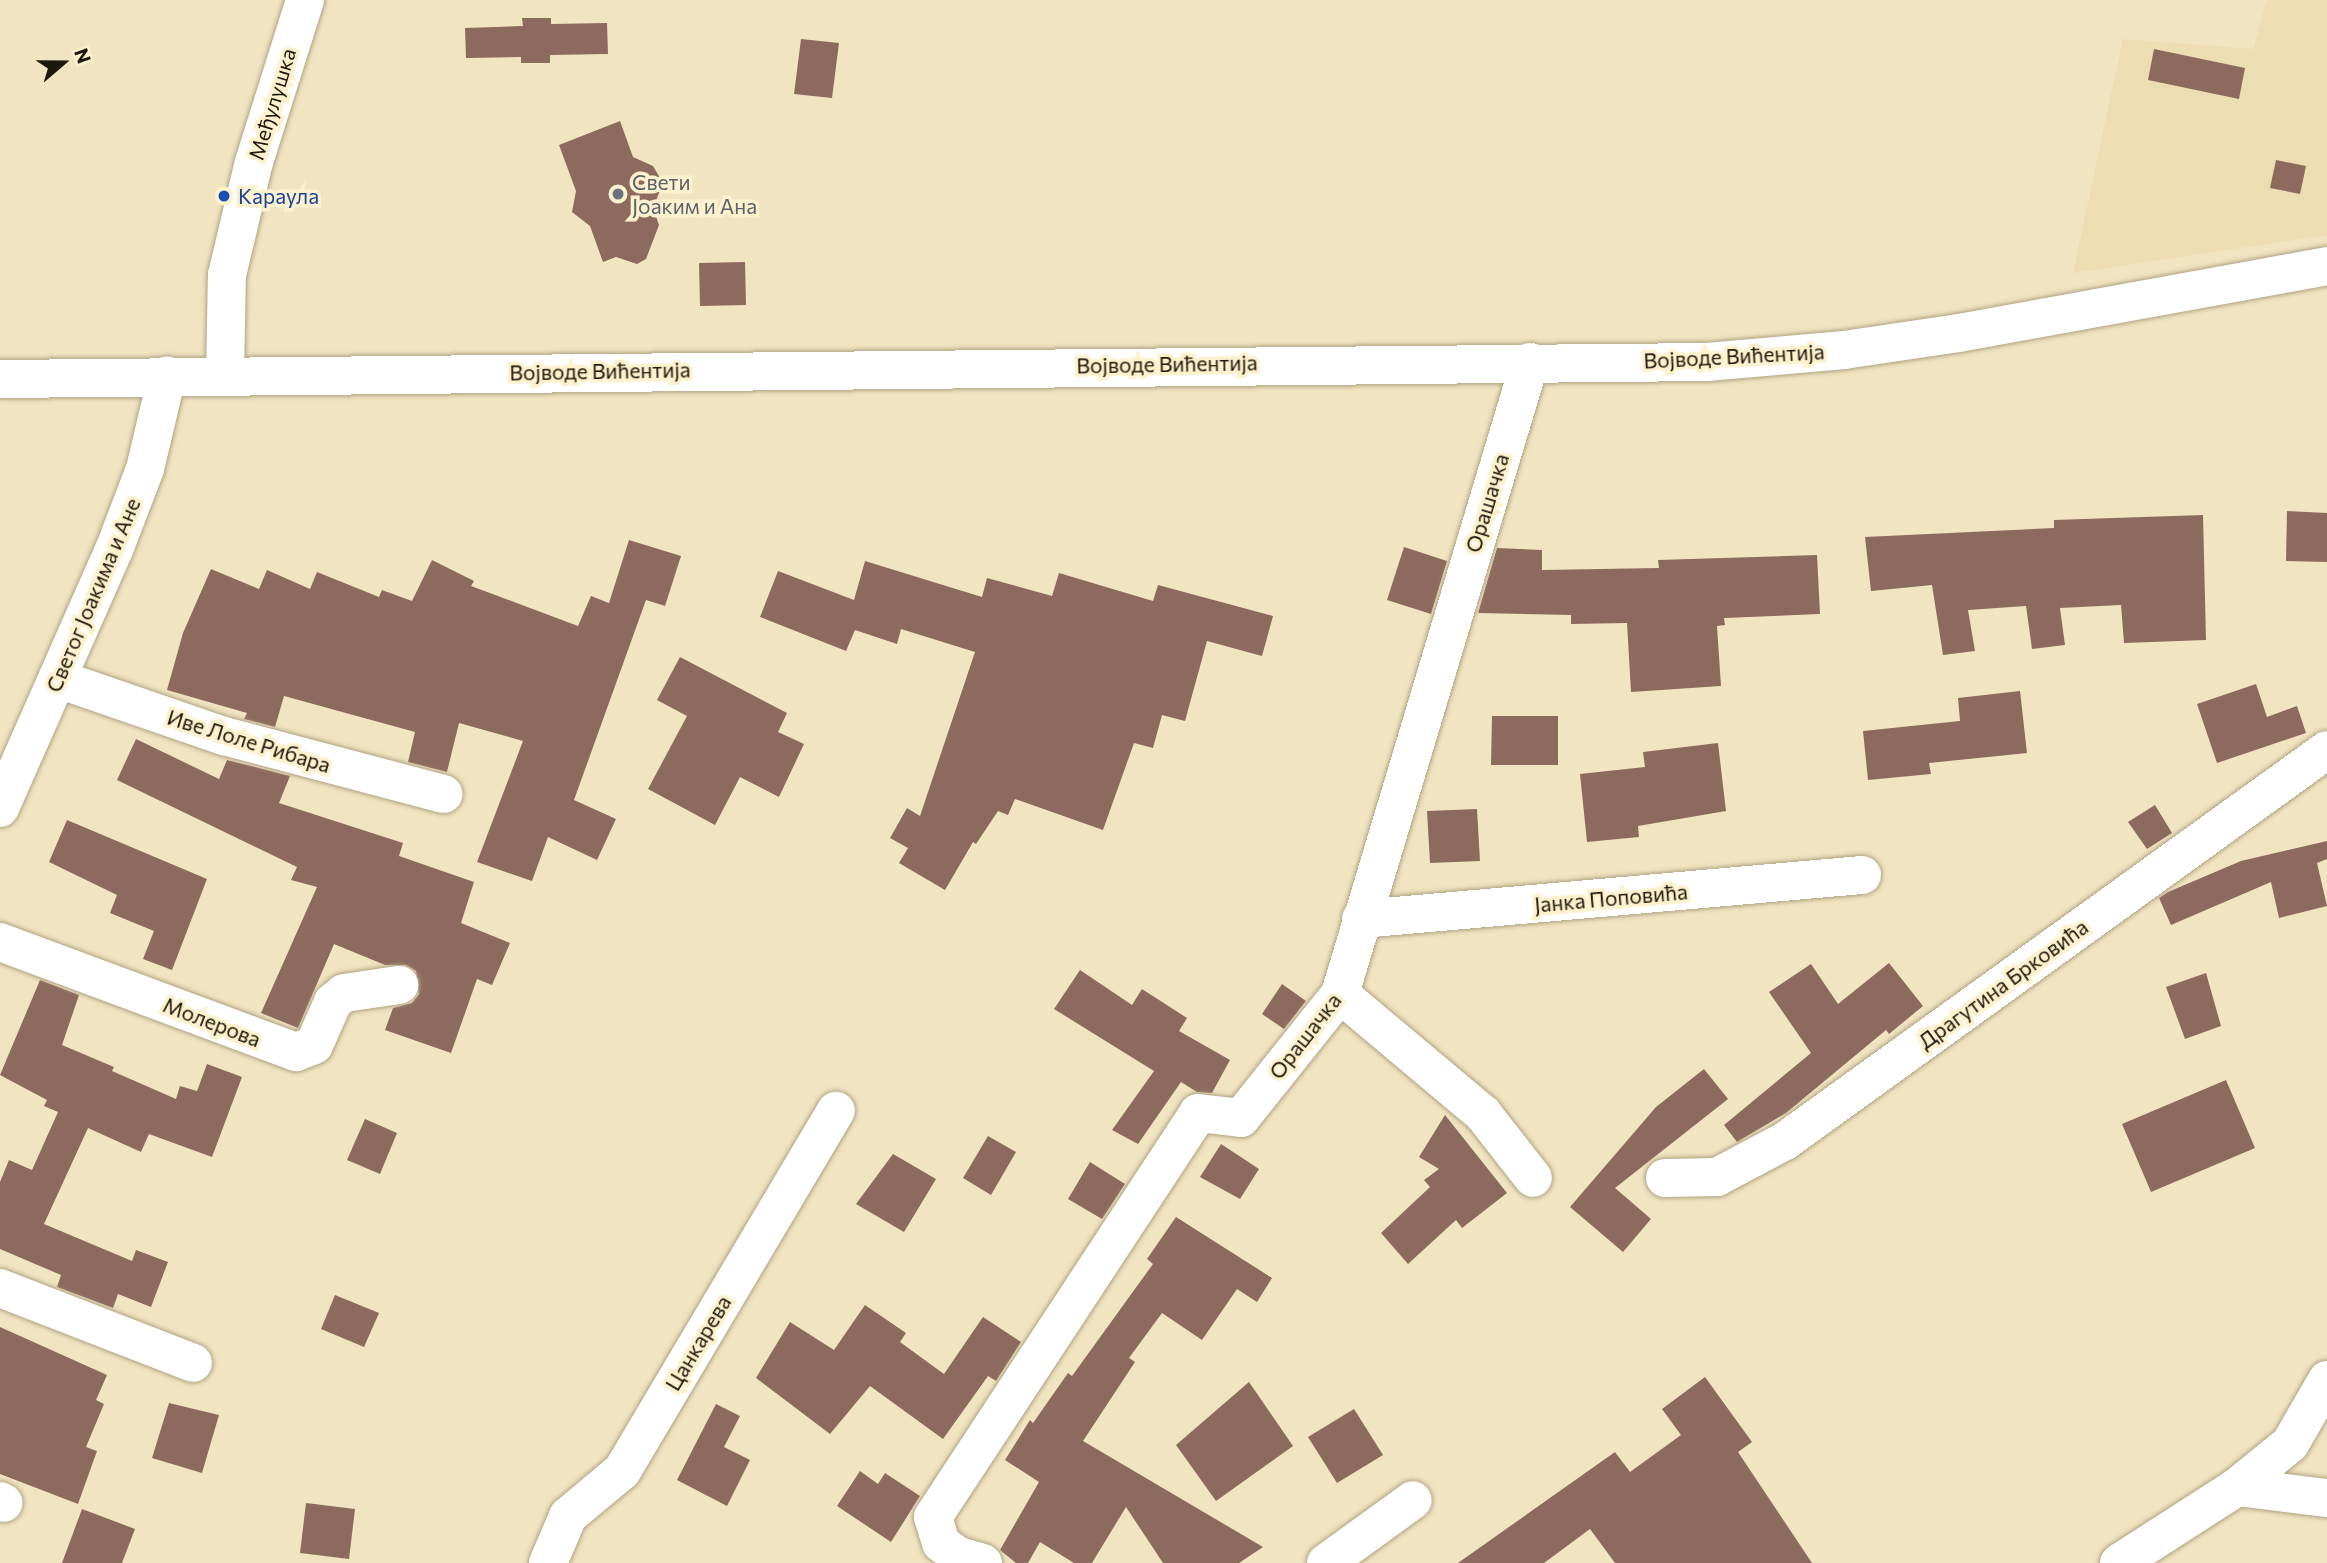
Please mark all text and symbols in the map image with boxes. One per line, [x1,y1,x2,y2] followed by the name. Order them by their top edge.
[28,28,98,98] north arrow
[70,45,96,66] text: N
[243,45,301,163] street label: Међулушка
[632,169,757,219] place label: Свети Јоаким и Ана
[238,183,319,209] place label: Караула
[610,186,626,202] marker: Свети Јоаким и Ана
[216,188,232,204] marker: Караула
[1643,339,1825,373] street label: Војводе Вићентија
[1076,350,1258,378] street label: Војводе Вићентија
[509,357,691,385] street label: Војводе Вићентија
[1460,451,1514,555] street label: Орашачка
[41,494,145,696] street label: Светог Јоакима и Ане
[164,704,334,778] street label: Иве Лоле Рибара
[1533,879,1689,917] street label: Јанка Поповића
[1913,914,2093,1054] street label: Драгутина Брковића
[1264,988,1346,1084] street label: Орашачка
[160,992,264,1052] street label: Молерова
[660,1291,736,1395] street label: Цанкарева

